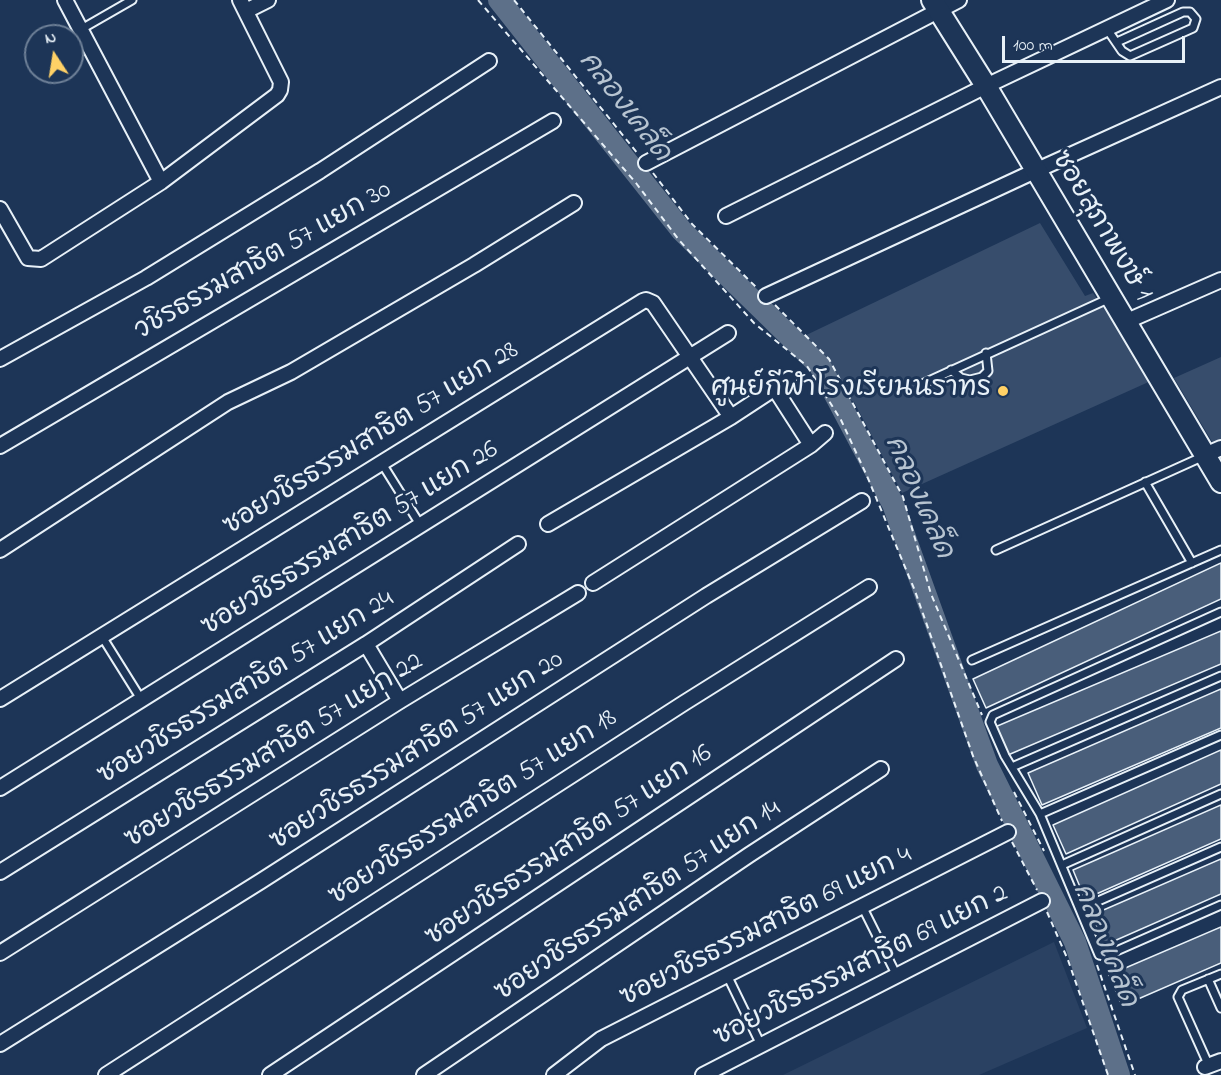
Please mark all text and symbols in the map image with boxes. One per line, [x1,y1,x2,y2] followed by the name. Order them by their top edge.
[24,24,84,84] north arrow
[1005,24,1188,62] scale bar
[43,25,58,51] text: N
[1013,33,1053,59] text: 100 m
[570,46,676,170] water label: คลองเคล็ด
[1042,146,1158,308] street label: ซอยสุภาพงษ์ 1
[130,175,398,349] street label: วชิรธรรมสาธิต 57 แยก 30
[219,336,525,544] street label: ซอยวชิรธรรมสาธิต 57 แยก 28
[711,375,991,407] place label: ศูนย์กีฬาโรงเรียนนราทร
[996,384,1010,398] marker: ศูนย์กีฬาโรงเรียนนราทร
[875,432,959,564] water label: คลองเคล็ด
[197,435,505,645] street label: ซอยวชิรธรรมสาธิต 57 แยก 26
[93,584,401,794] street label: ซอยวชิรธรรมสาธิต 57 แยก 24
[265,645,571,859] street label: ซอยวชิรธรรมสาธิต 57 แยก 20
[120,647,430,857] street label: ซอยวชิรธรรมสาธิต 57 แยก 22
[324,704,624,914] street label: ซอยวชิรธรรมสาธิต 57 แยก 18
[421,739,719,955] street label: ซอยวชิรธรรมสาธิต 57 แยก 16
[490,794,788,1010] street label: ซอยวชิรธรรมสาธิต 57 แยก 14
[616,840,918,1016] street label: ซอยวชิรธรรมสาธิต 69 แยก 4
[710,879,1014,1055] street label: ซอยวชิรธรรมสาธิต 69 แยก 2
[1063,879,1143,1013] water label: คลองเคล็ด

